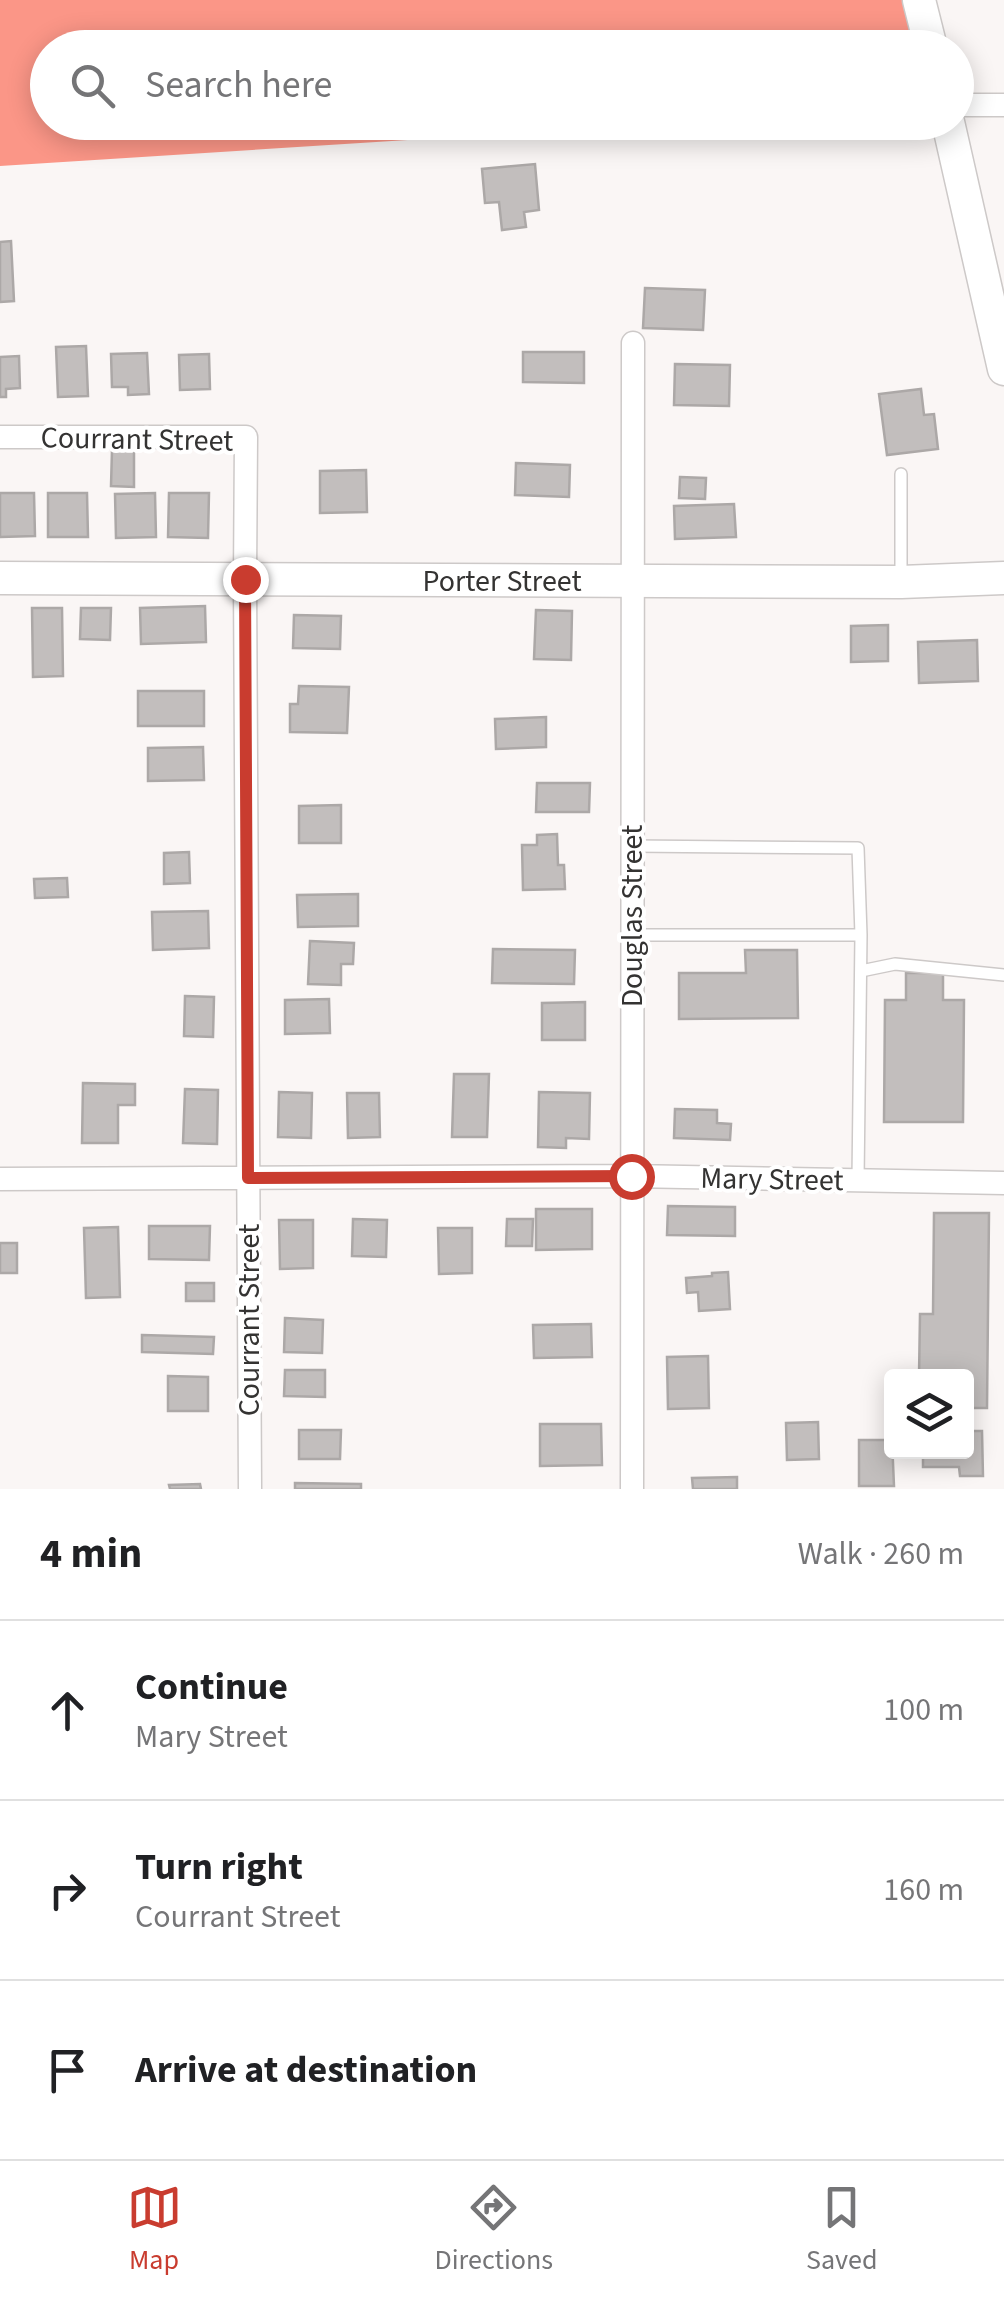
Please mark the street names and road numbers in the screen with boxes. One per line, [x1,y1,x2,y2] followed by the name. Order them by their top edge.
[40,416,234,463] street label: Courrant Street
[422,560,582,603] street label: Porter Street
[611,825,654,1007] street label: Douglas Street
[700,1157,844,1202] street label: Mary Street
[228,1224,271,1416] street label: Courrant Street

